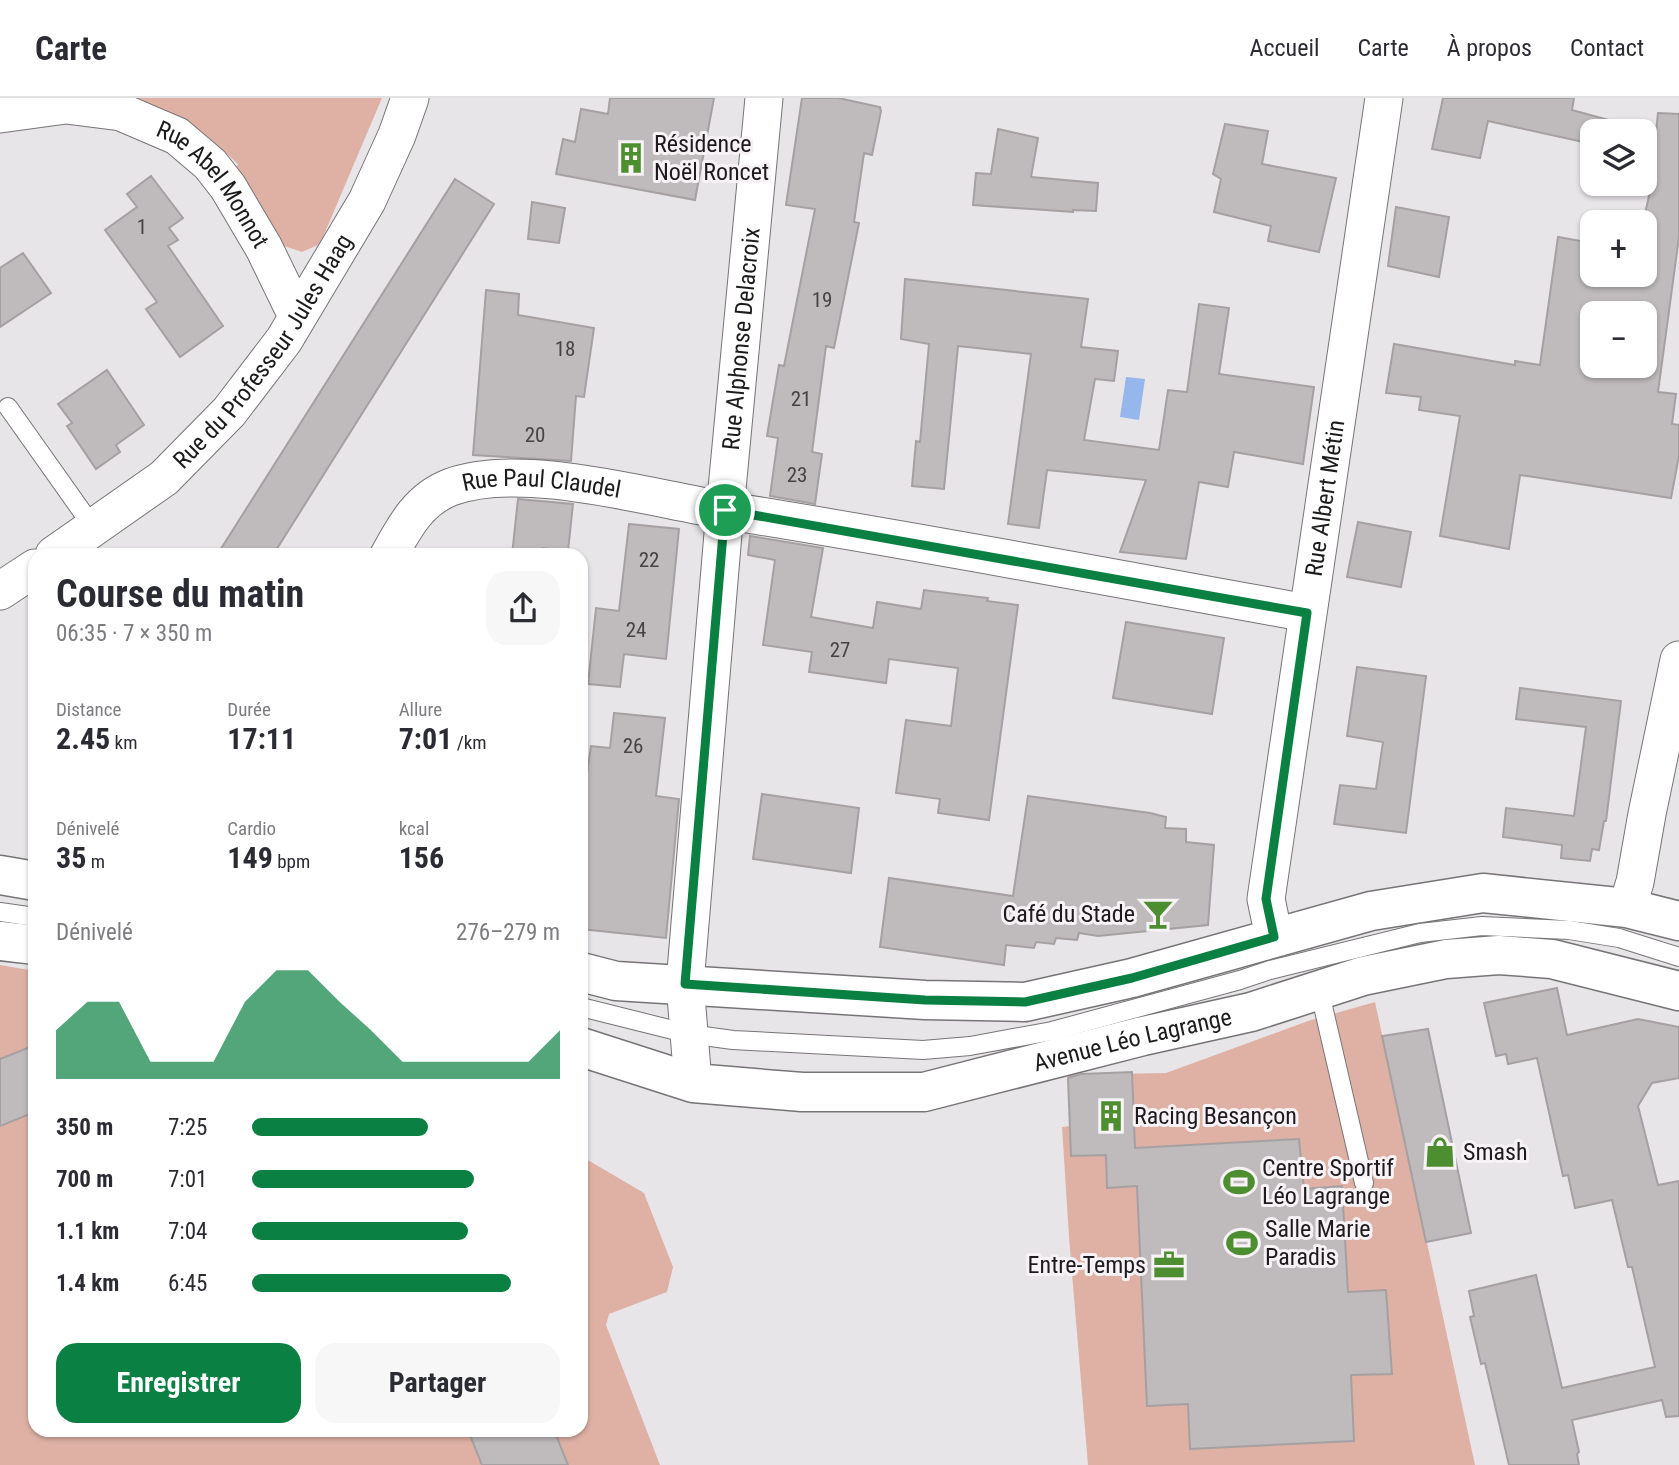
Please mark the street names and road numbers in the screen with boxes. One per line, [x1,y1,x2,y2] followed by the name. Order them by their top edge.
[152,115,275,253] street label: Rue Abel Monnot
[717,226,766,451] street label: Rue Alphonse Delacroix
[168,229,358,474] street label: Rue du Professeur Jules Haag
[1300,418,1350,578] street label: Rue Albert Métin
[460,464,623,504] street label: Rue Paul Claudel
[1031,1003,1234,1077] street label: Avenue Léo Lagrange

